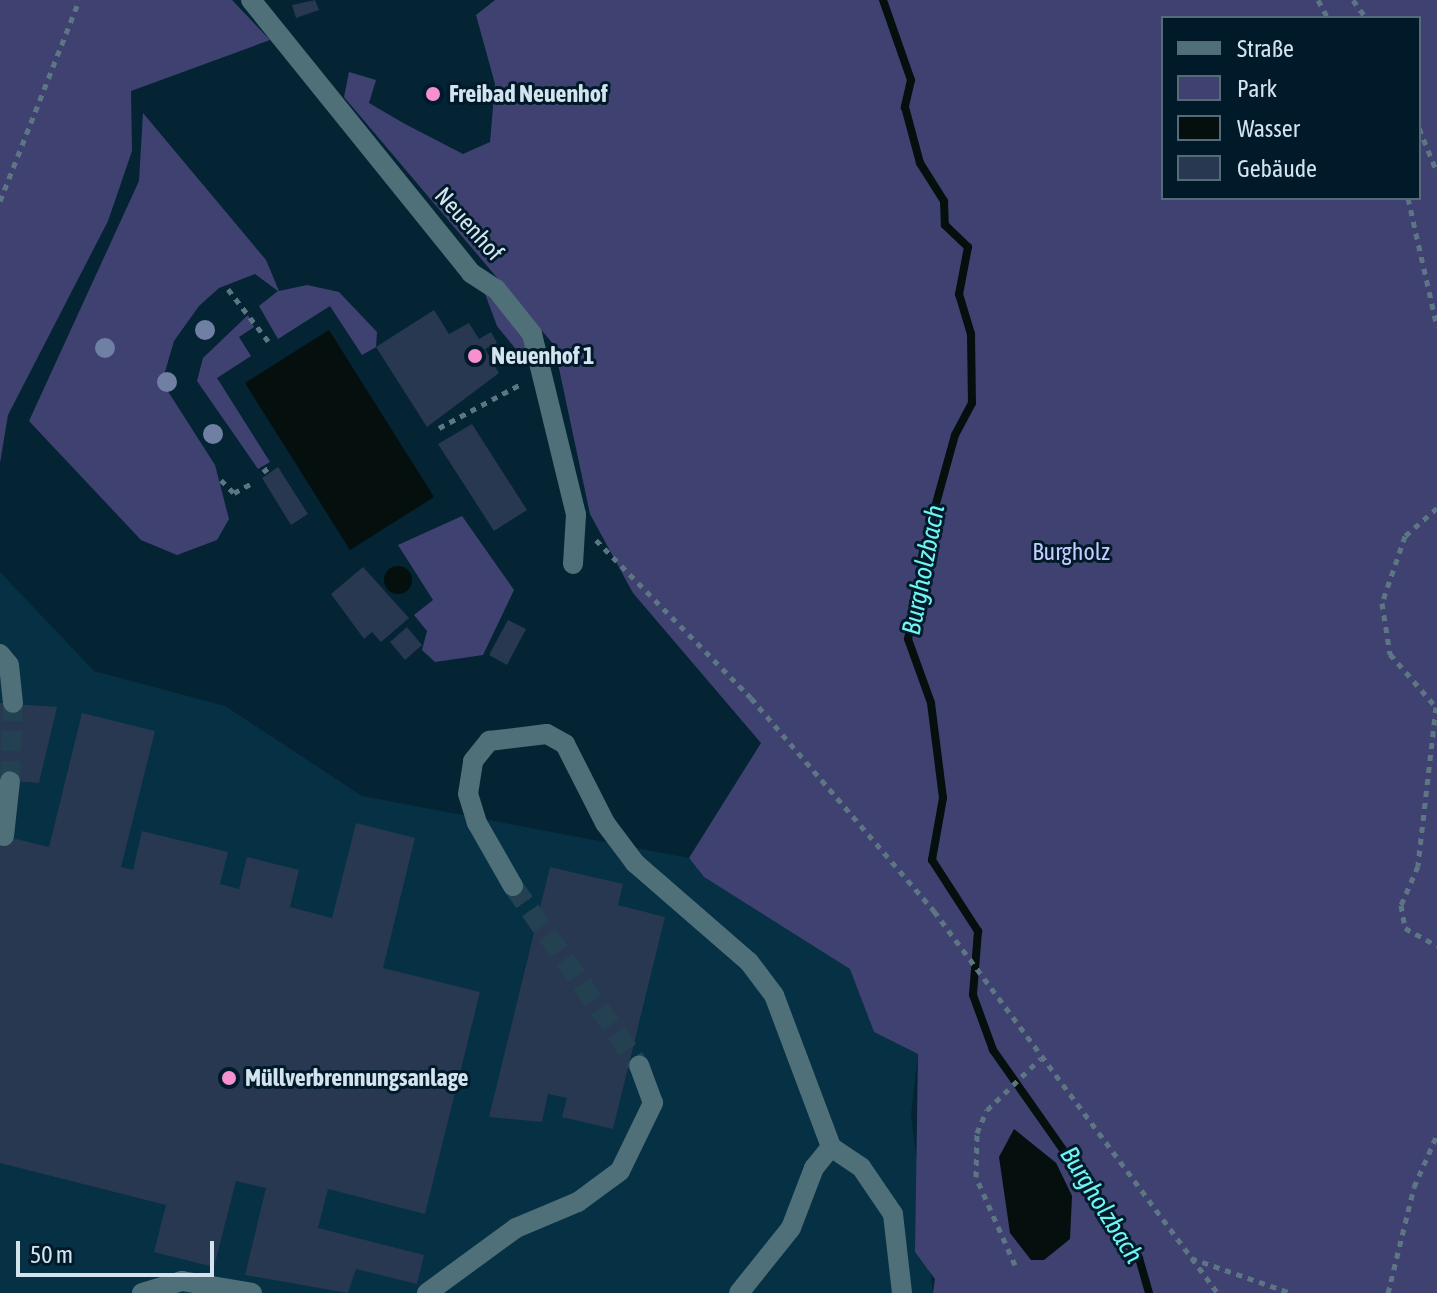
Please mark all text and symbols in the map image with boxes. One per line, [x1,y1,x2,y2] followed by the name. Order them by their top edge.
[1161,16,1421,200] legend
[1237,35,1294,62] text: Straße
[1237,75,1277,102] text: Park
[449,80,608,108] place label: Freibad Neuenhof
[424,85,442,103] marker: Freibad Neuenhof
[1237,115,1300,142] text: Wasser
[1237,155,1317,182] text: Gebäude
[429,181,509,267] street label: Neuenhof
[491,342,594,370] place label: Neuenhof 1
[466,347,484,365] marker: Neuenhof 1
[896,502,952,638] water label: Burgholzbach
[1032,538,1110,566] park label: Burgholz
[245,1064,468,1092] place label: Müllverbrennungsanlage
[220,1069,238,1087] marker: Müllverbrennungsanlage
[1053,1141,1149,1269] water label: Burgholzbach
[20,1225,218,1275] scale bar
[30,1241,73,1268] text: 50 m

